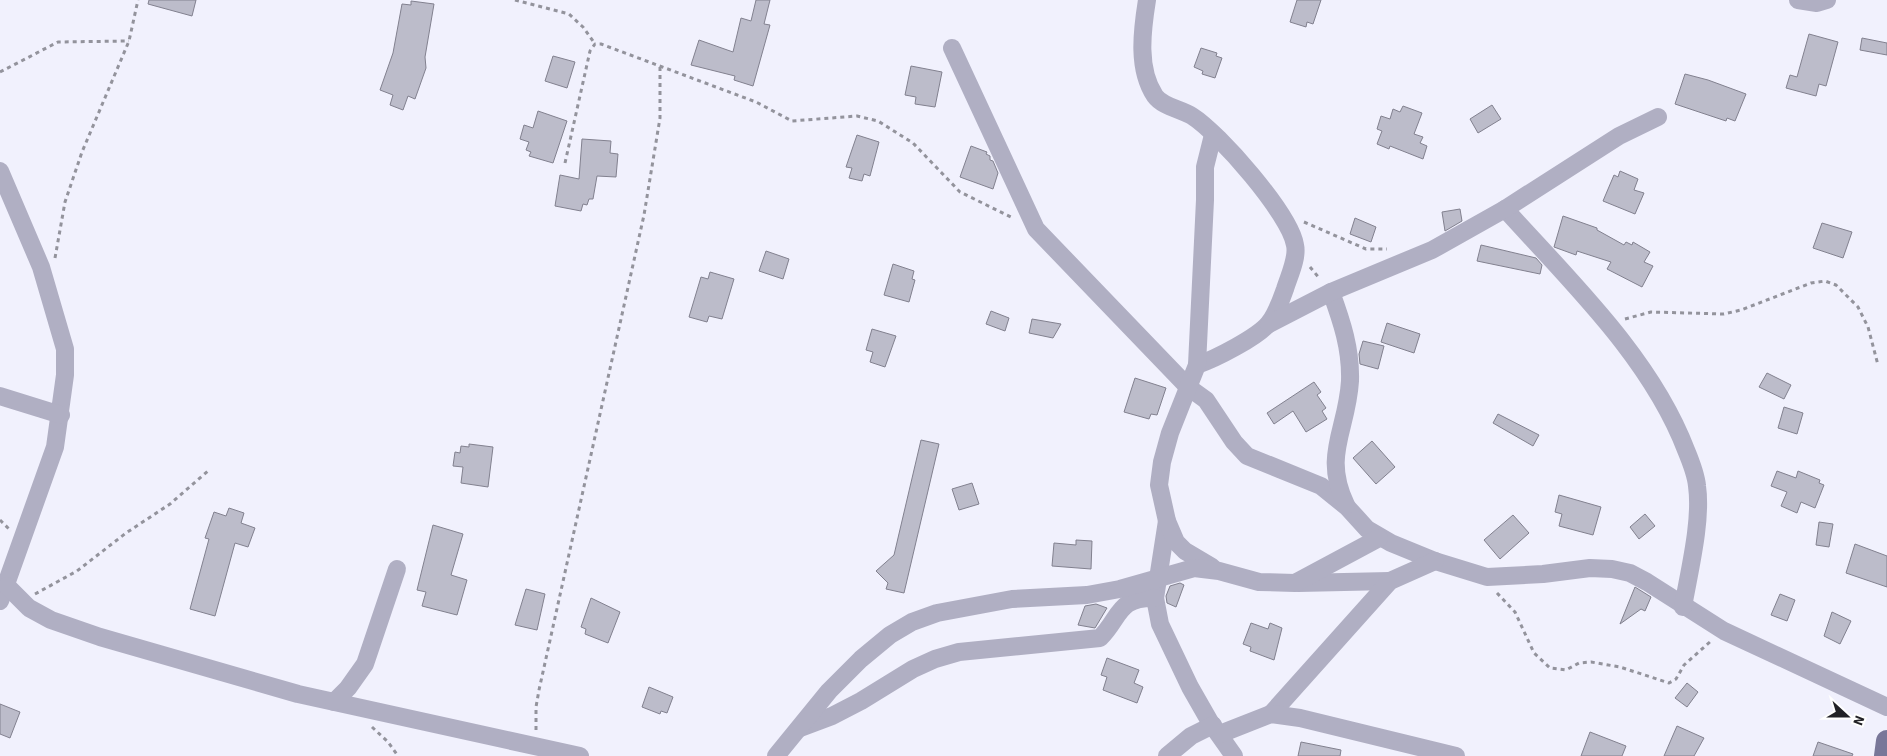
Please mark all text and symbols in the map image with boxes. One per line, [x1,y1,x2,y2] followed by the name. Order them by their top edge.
[1822,691,1872,741] north arrow
[1847,712,1869,728] text: N

